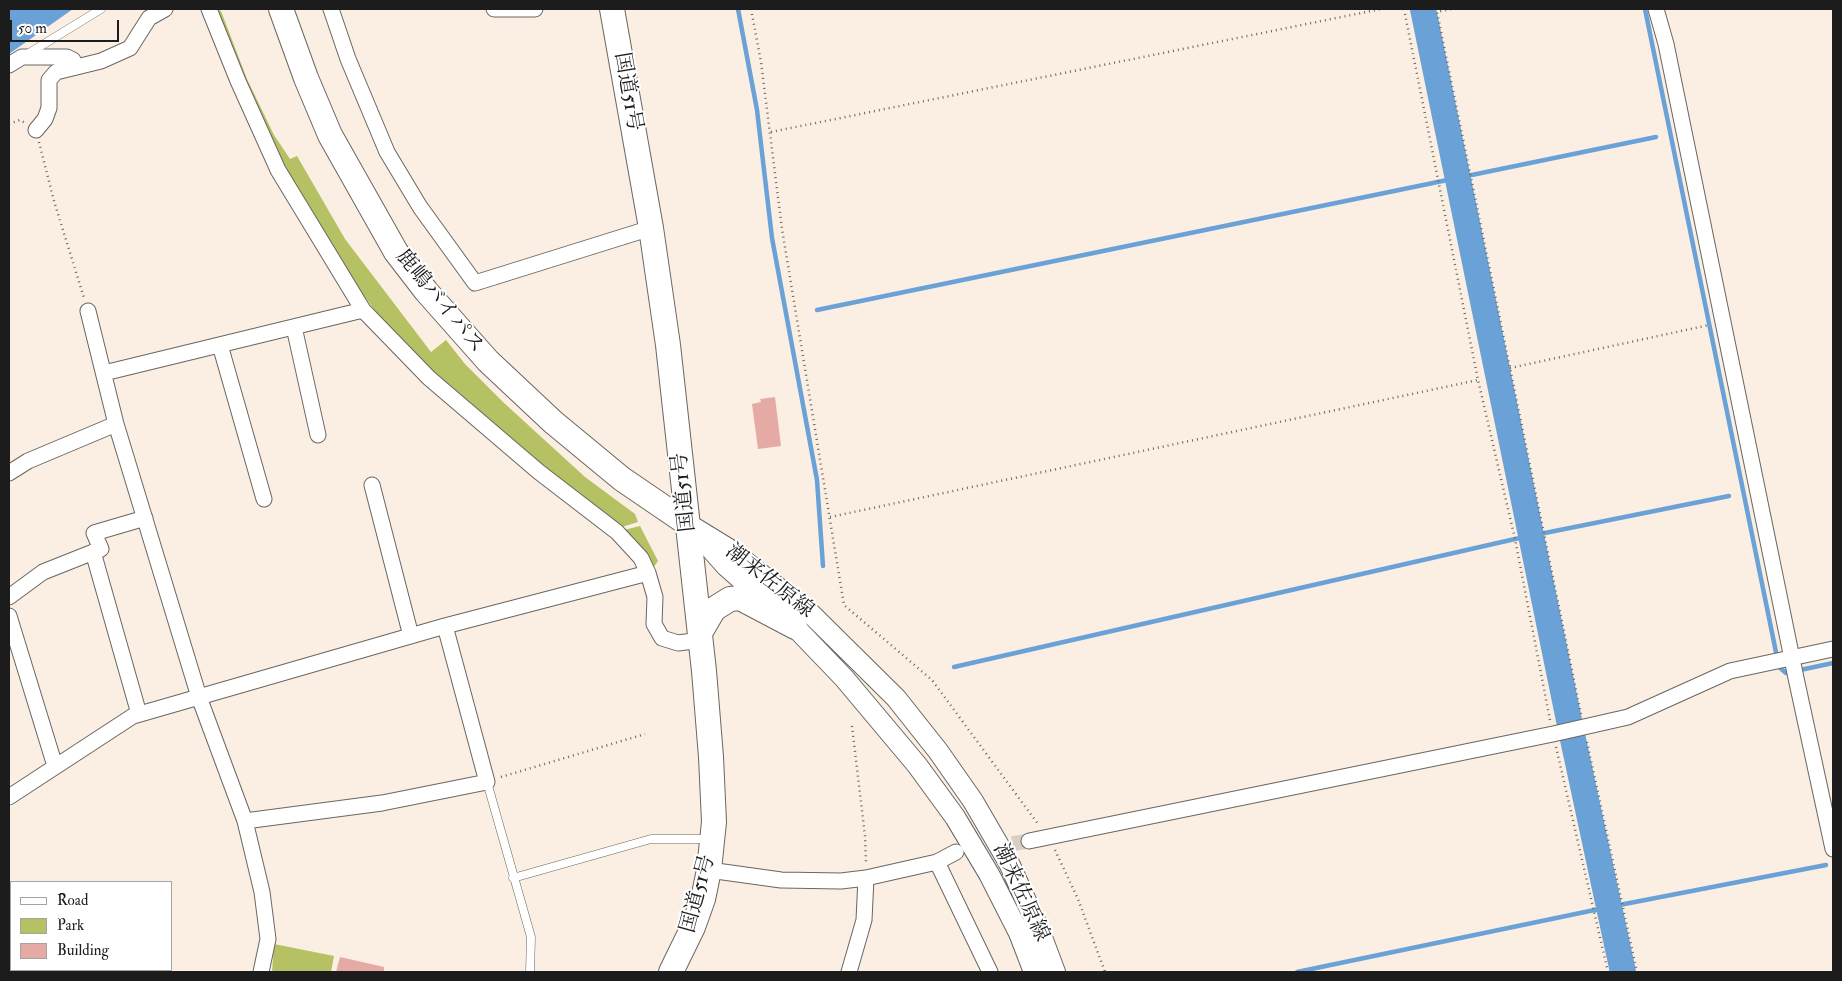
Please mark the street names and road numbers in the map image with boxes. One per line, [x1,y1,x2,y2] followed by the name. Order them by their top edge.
[608,51,646,133] street label: 国道51号
[390,245,488,359] street label: 鹿嶋バイパス
[668,451,702,533] street label: 国道51号
[720,540,818,624] street label: 潮来佐原線
[986,840,1054,946] street label: 潮来佐原線
[677,852,721,936] street label: 国道51号

